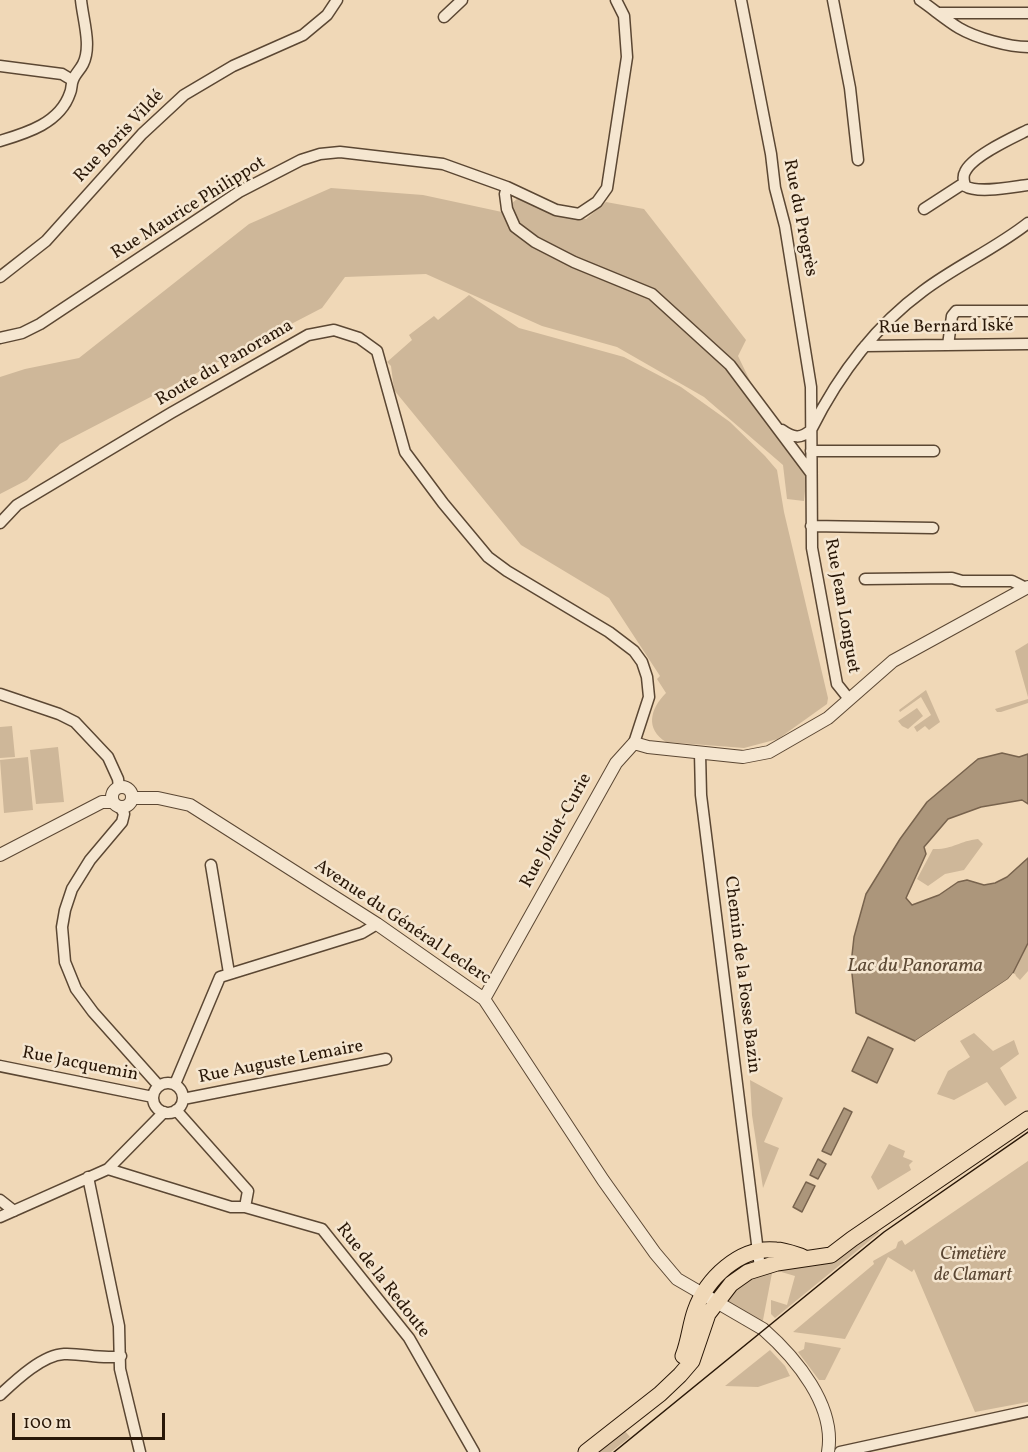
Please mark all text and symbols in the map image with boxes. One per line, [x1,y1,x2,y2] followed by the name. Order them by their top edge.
[70,86,170,188] street label: Rue Boris Vildé
[108,153,270,265] street label: Rue Maurice Philippot
[777,158,821,278] street label: Rue du Progrès
[152,316,298,412] street label: Route du Panorama
[878,316,1014,340] street label: Rue Bernard Iské
[818,537,864,675] street label: Rue Jean Longuet
[517,770,597,892] street label: Rue Joliot-Curie
[310,856,494,990] street label: Avenue du Général Leclerc
[718,875,764,1075] street label: Chemin de la Fosse Bazin
[847,955,983,979] water label: Lac du Panorama
[197,1036,365,1090] street label: Rue Auguste Lemaire
[20,1043,140,1087] street label: Rue Jacquemin
[330,1219,434,1343] street label: Rue de la Redoute
[934,1245,1012,1288] park label: Cimetière de Clamart
[15,1401,168,1439] scale bar
[23,1411,72,1436] text: 100 m

